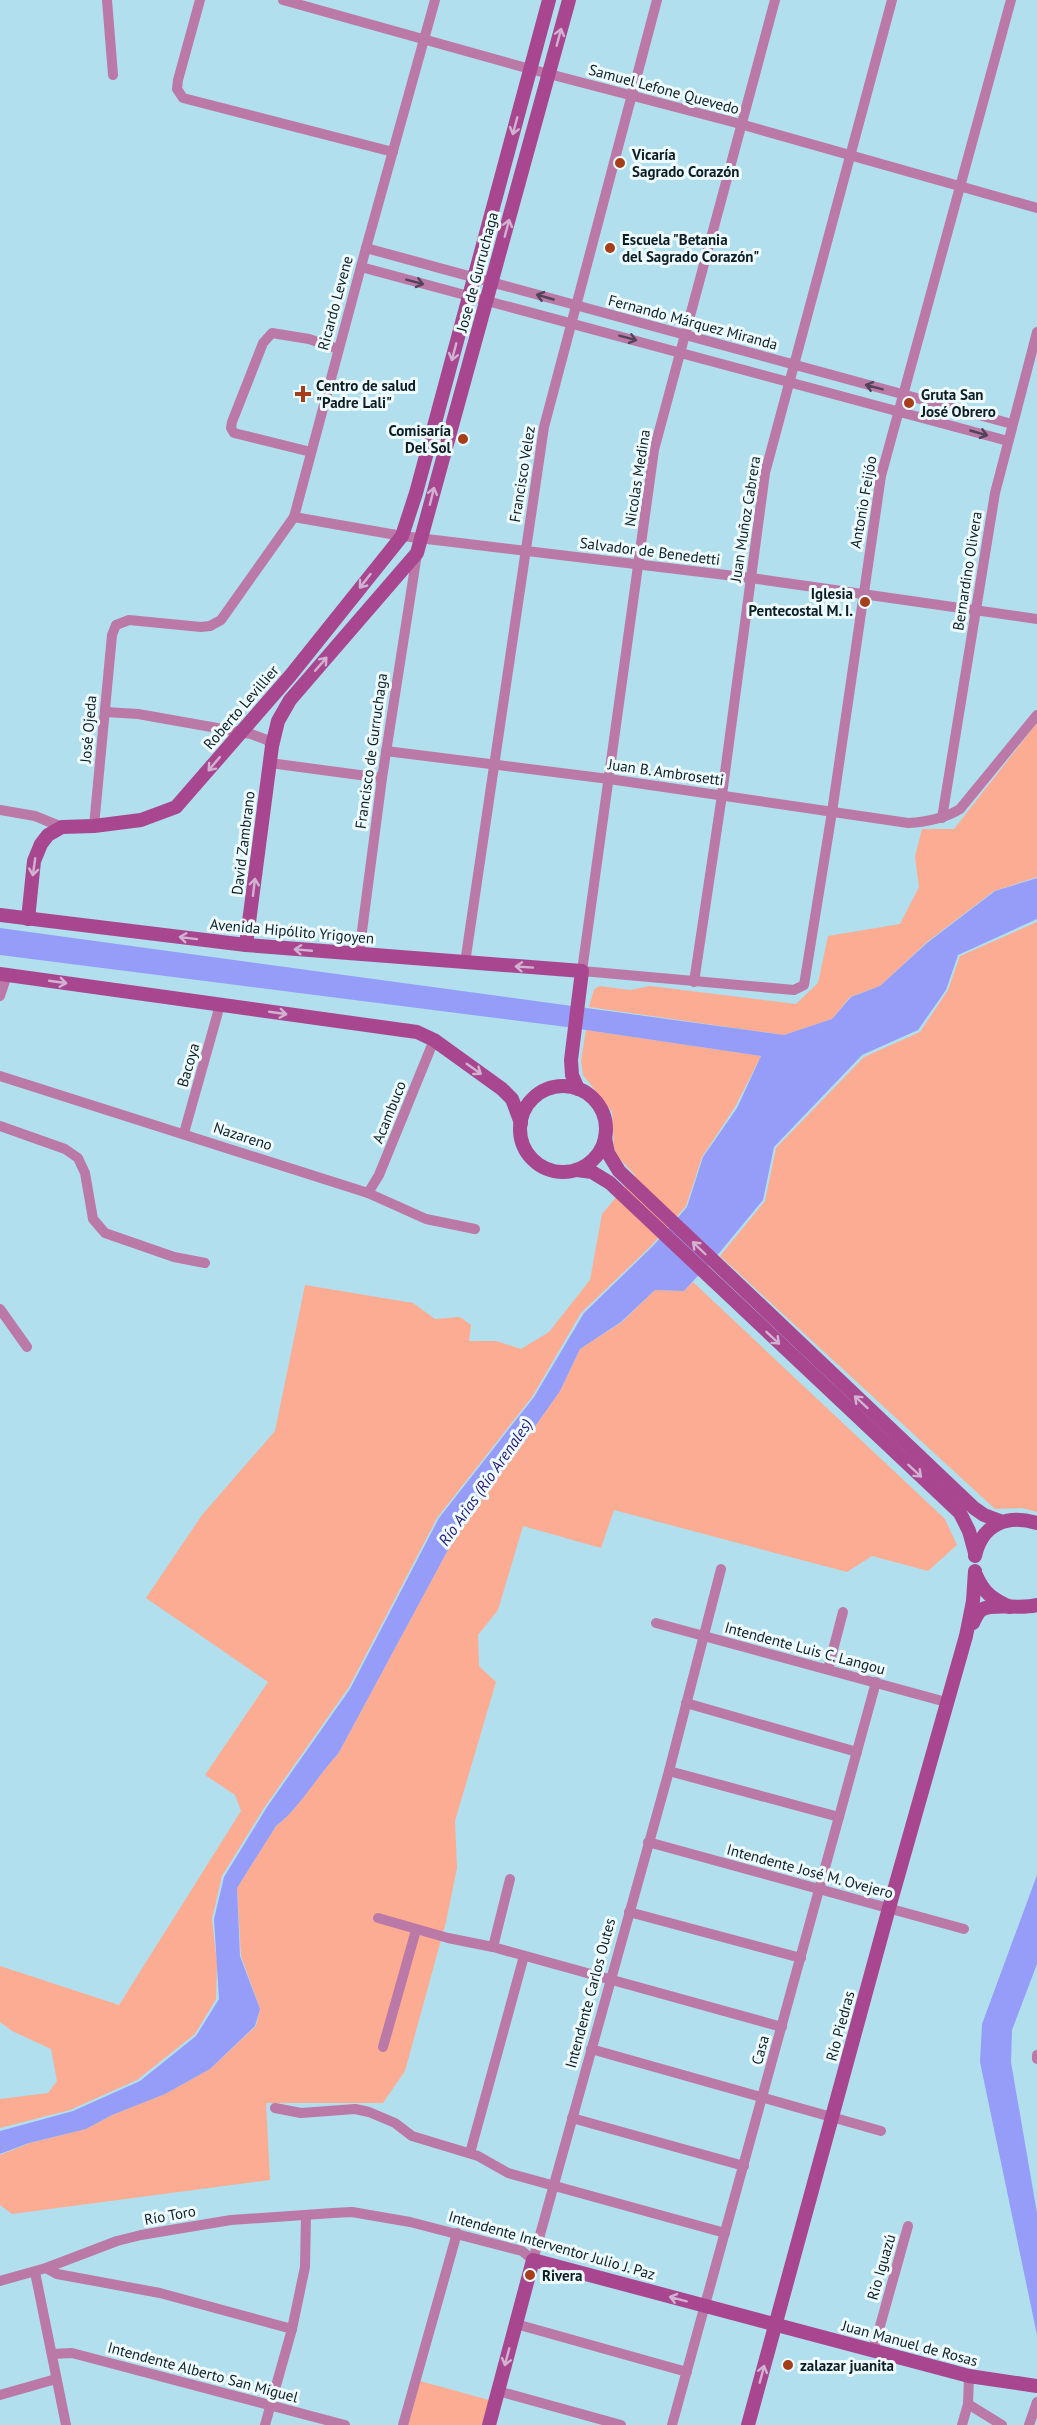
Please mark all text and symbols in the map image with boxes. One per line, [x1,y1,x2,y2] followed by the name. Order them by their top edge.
[553,28,565,47] one-way arrow
[587,60,741,118] street label: Samuel Lefone Quevedo
[509,116,520,135] one-way arrow
[631,145,739,181] place label: Vicaría Sagrado Corazón
[613,156,627,170] marker: Vicaría Sagrado Corazón
[452,210,502,335] street label: Jose de Gurruchaga
[502,219,513,238] one-way arrow
[622,230,759,266] place label: Escuela "Betania del Sagrado Corazón"
[603,241,617,255] marker: Escuela "Betania del Sagrado Corazón"
[313,254,357,352] street label: Ricardo Levene
[405,276,424,288] one-way arrow
[535,290,554,302] one-way arrow
[606,290,780,354] street label: Fernando Márquez Miranda
[618,333,637,344] one-way arrow
[448,343,459,362] one-way arrow
[316,376,416,412] place label: Centro de salud "Padre Lali"
[865,381,884,393] one-way arrow
[294,385,312,403] marker: Centro de salud "Padre Lali"
[920,385,996,421] place label: Gruta San José Obrero
[902,396,916,410] marker: Gruta San José Obrero
[388,421,452,457] place label: Comisaría Del Sol
[505,424,539,524] street label: Francisco Velez
[620,428,654,528] street label: Nicolas Medina
[969,428,988,439] one-way arrow
[456,432,470,446] marker: Comisaría Del Sol
[846,454,880,550] street label: Antonio Feijóo
[725,455,764,584] street label: Juan Muñoz Cabrera
[426,487,438,506] one-way arrow
[948,510,986,632] street label: Bernardino Olivera
[579,533,721,569] street label: Salvador de Benedetti
[359,573,372,589] one-way arrow
[749,584,853,620] place label: Iglesia Pentecostal M. I.
[858,595,872,609] marker: Iglesia Pentecostal M. I.
[314,656,327,672] one-way arrow
[199,661,283,753] street label: Roberto Levillier
[351,672,391,830] street label: Francisco de Gurruchaga
[75,694,100,765] street label: José Ojeda
[606,754,725,790] street label: Juan B. Ambrosetti
[207,756,221,771] one-way arrow
[227,790,259,896] street label: David Zambrano
[28,857,39,877] one-way arrow
[249,878,260,897] one-way arrow
[209,914,375,948] street label: Avenida Hipólito Yrigoyen
[179,932,199,943] one-way arrow
[293,944,313,955] one-way arrow
[514,962,534,973] one-way arrow
[48,977,67,988] one-way arrow
[268,1007,288,1018] one-way arrow
[173,1041,203,1089] street label: Bacoya
[465,1063,481,1075] one-way arrow
[368,1078,410,1146] street label: Acambuco
[211,1118,275,1154] street label: Nazareno
[691,1241,706,1255] one-way arrow
[765,1331,780,1345] one-way arrow
[853,1395,868,1409] one-way arrow
[434,1415,536,1549] water label: Río Arias (Río Arenales)
[907,1464,922,1478] one-way arrow
[723,1617,887,1679] street label: Intendente Luis C. Langou
[725,1840,895,1902] street label: Intendente José M. Ovejero
[561,1916,619,2070] street label: Intendente Carlos Outes
[822,1989,858,2063] street label: Río Piedras
[747,2033,773,2067] street label: Casa
[143,2201,197,2229] street label: Río Toro
[446,2206,658,2284] street label: Intendente Interventor Julio J. Paz
[863,2232,899,2302] street label: Rio Iguazú
[542,2266,582,2285] place label: Rivera
[523,2268,537,2282] marker: Rivera
[669,2293,688,2304] one-way arrow
[839,2315,980,2370] street label: Juan Manuel de Rosas
[106,2337,301,2407] street label: Intendente Alberto San Miguel
[501,2347,513,2366] one-way arrow
[800,2356,894,2375] place label: zalazar juanita
[781,2358,795,2372] marker: zalazar juanita
[757,2365,768,2384] one-way arrow

